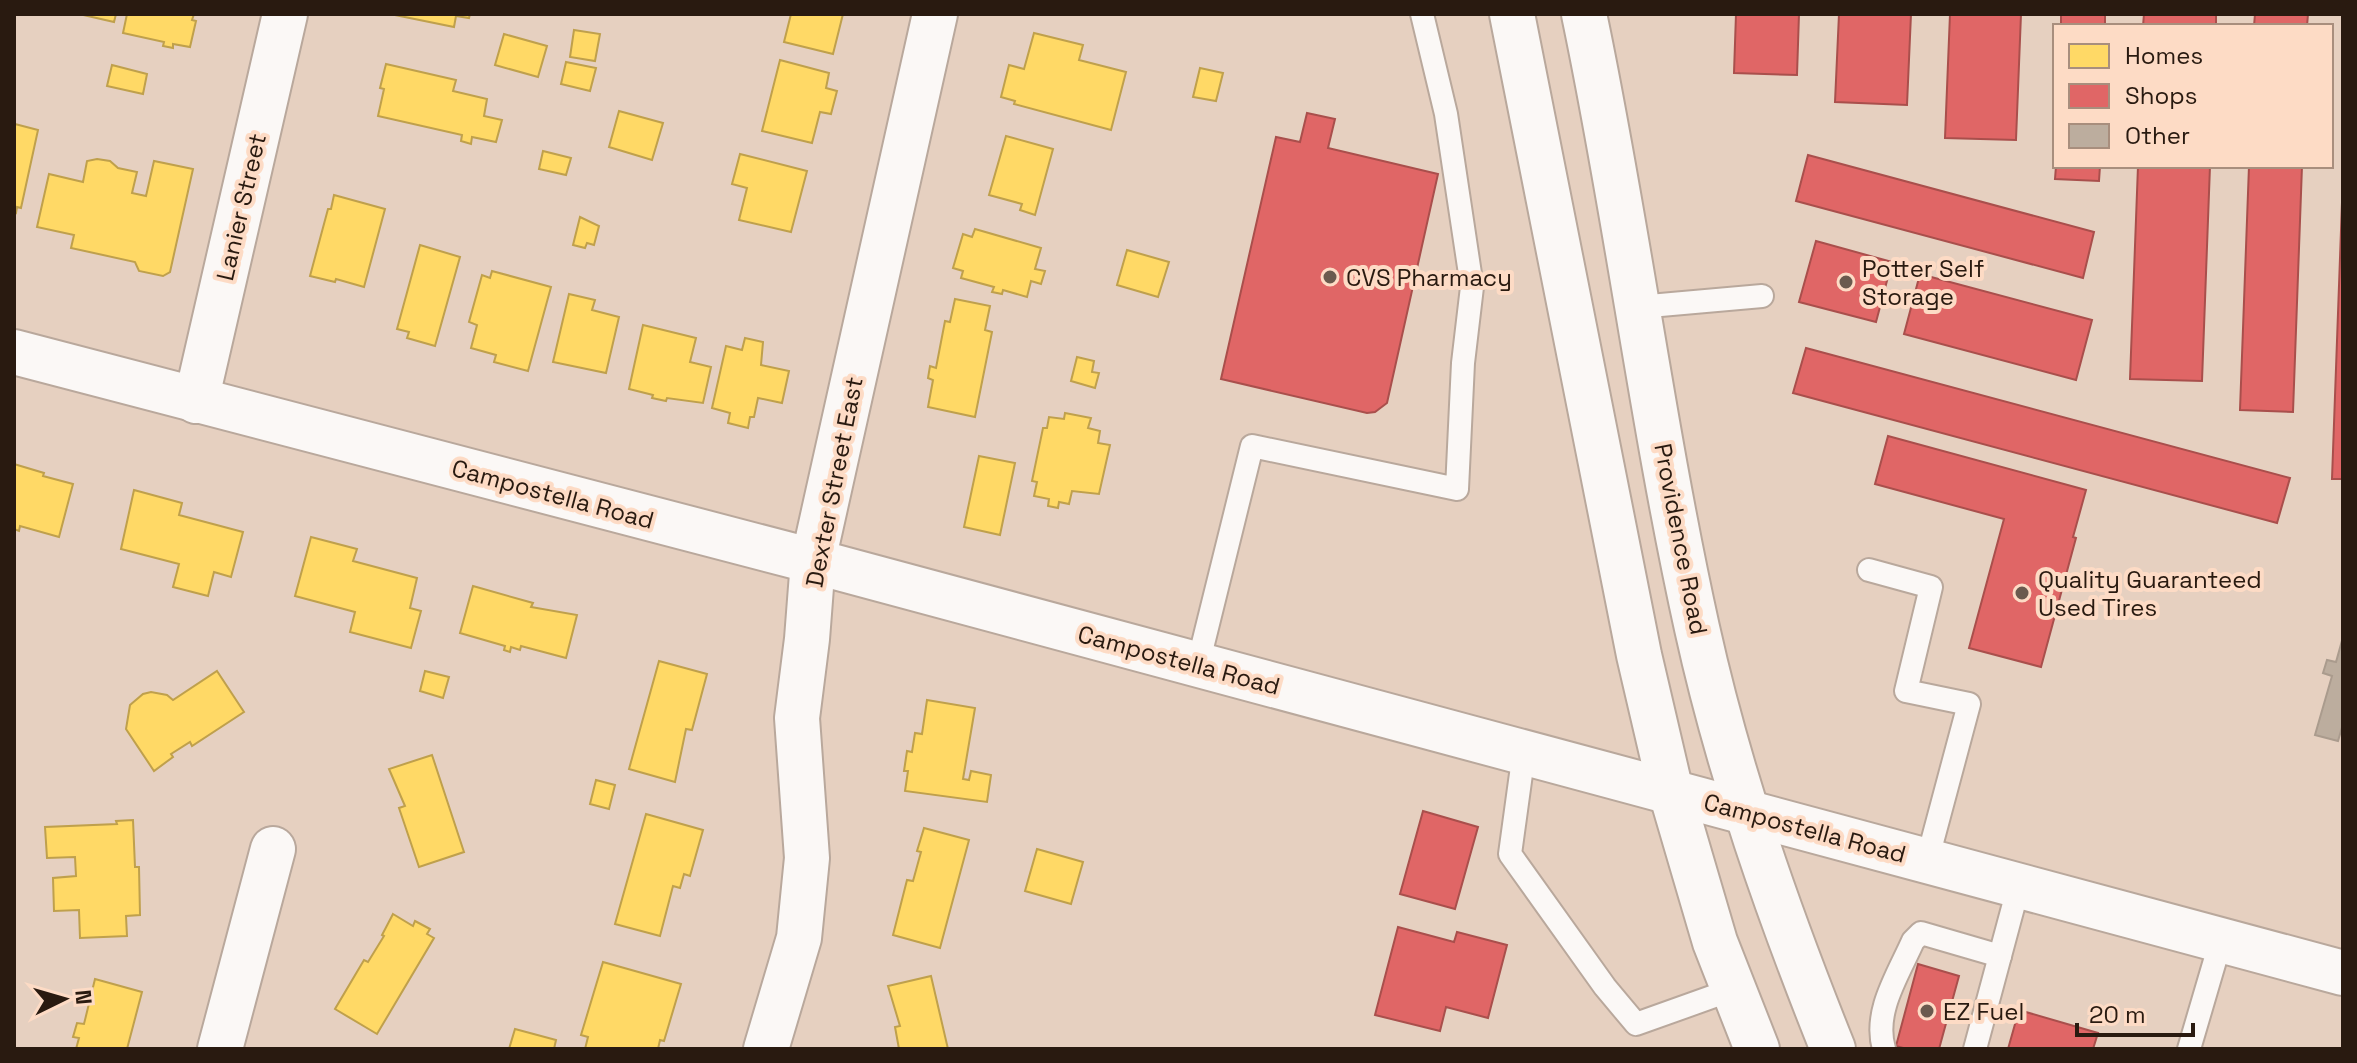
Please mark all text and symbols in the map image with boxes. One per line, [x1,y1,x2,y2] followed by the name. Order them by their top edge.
[2053,24,2333,168] legend
[2125,40,2203,71] text: Homes
[2125,80,2197,111] text: Shops
[2125,120,2190,151] text: Other
[209,130,273,284] street label: Lanier Street
[1862,253,1984,312] place label: Potter Self Storage
[1346,262,1512,293] place label: CVS Pharmacy
[1321,268,1339,286] marker: CVS Pharmacy
[1837,273,1855,291] marker: Potter Self Storage
[798,374,870,590] street label: Dexter Street East
[1647,441,1715,637] street label: Providence Road
[449,452,657,536] street label: Campostella Road
[2038,564,2262,623] place label: Quality Guaranteed Used Tires
[2013,584,2031,602] marker: Quality Guaranteed Used Tires
[1075,618,1283,702] street label: Campostella Road
[1701,786,1909,870] street label: Campostella Road
[24,959,104,1039] north arrow
[2077,987,2193,1037] scale bar
[69,989,99,1006] text: N
[1943,996,2024,1027] place label: EZ Fuel
[2089,999,2146,1030] text: 20 m
[1918,1002,1936,1020] marker: EZ Fuel

